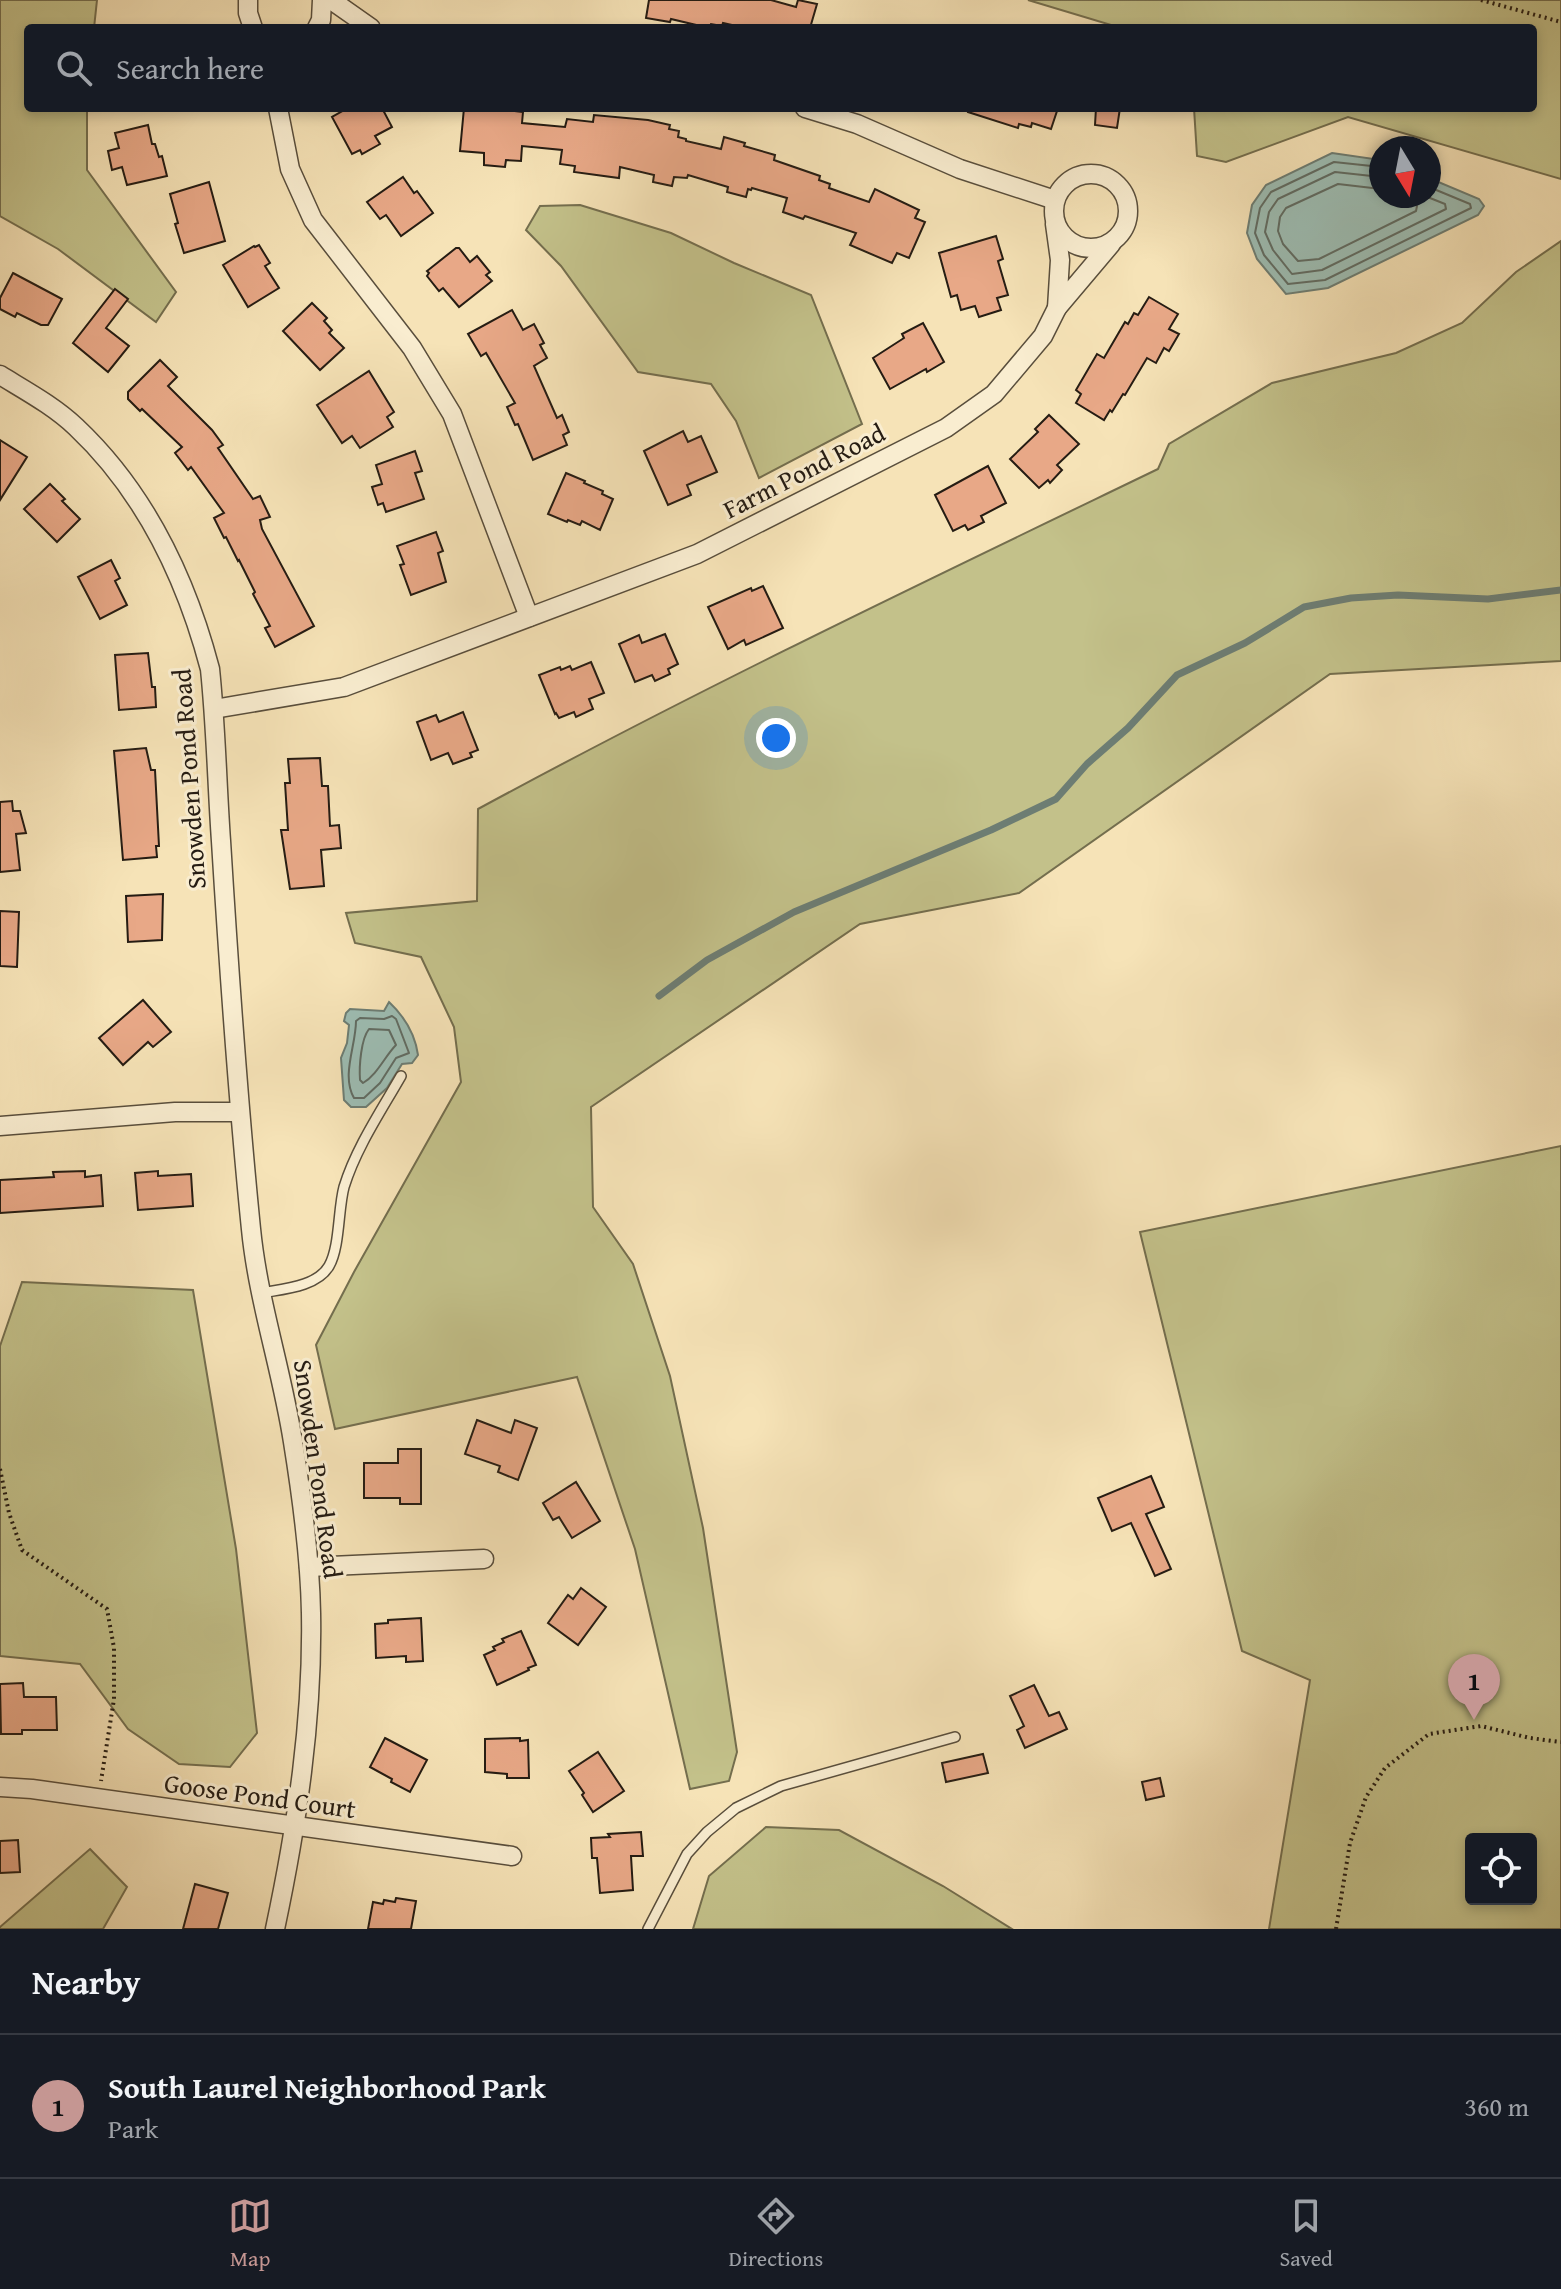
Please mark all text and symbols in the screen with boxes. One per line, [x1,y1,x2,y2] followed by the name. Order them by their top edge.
[24,24,1537,112] search box
[52,46,96,90] icon: search
[116,46,264,90] text: Search here
[1369,136,1441,208] north arrow
[716,413,892,528] street label: Farm Pond Road
[161,667,216,891] street label: Snowden Pond Road
[756,718,796,758] your location
[284,1357,353,1581] street label: Snowden Pond Road
[1448,1654,1500,1720] pin: 1
[162,1763,358,1828] street label: Goose Pond Court
[1465,1833,1537,1905] map controls
[1465,1833,1537,1905] button: locate
[32,1957,141,2006] text: Nearby
[108,2065,546,2109] text: South Laurel Neighborhood Park
[51,2087,65,2126] text: 1
[1464,2087,1529,2126] text: 360 m
[108,2109,158,2148] text: Park
[228,2194,272,2274] tab: Map
[729,2194,823,2274] tab: Directions
[1280,2194,1333,2274] tab: Saved

